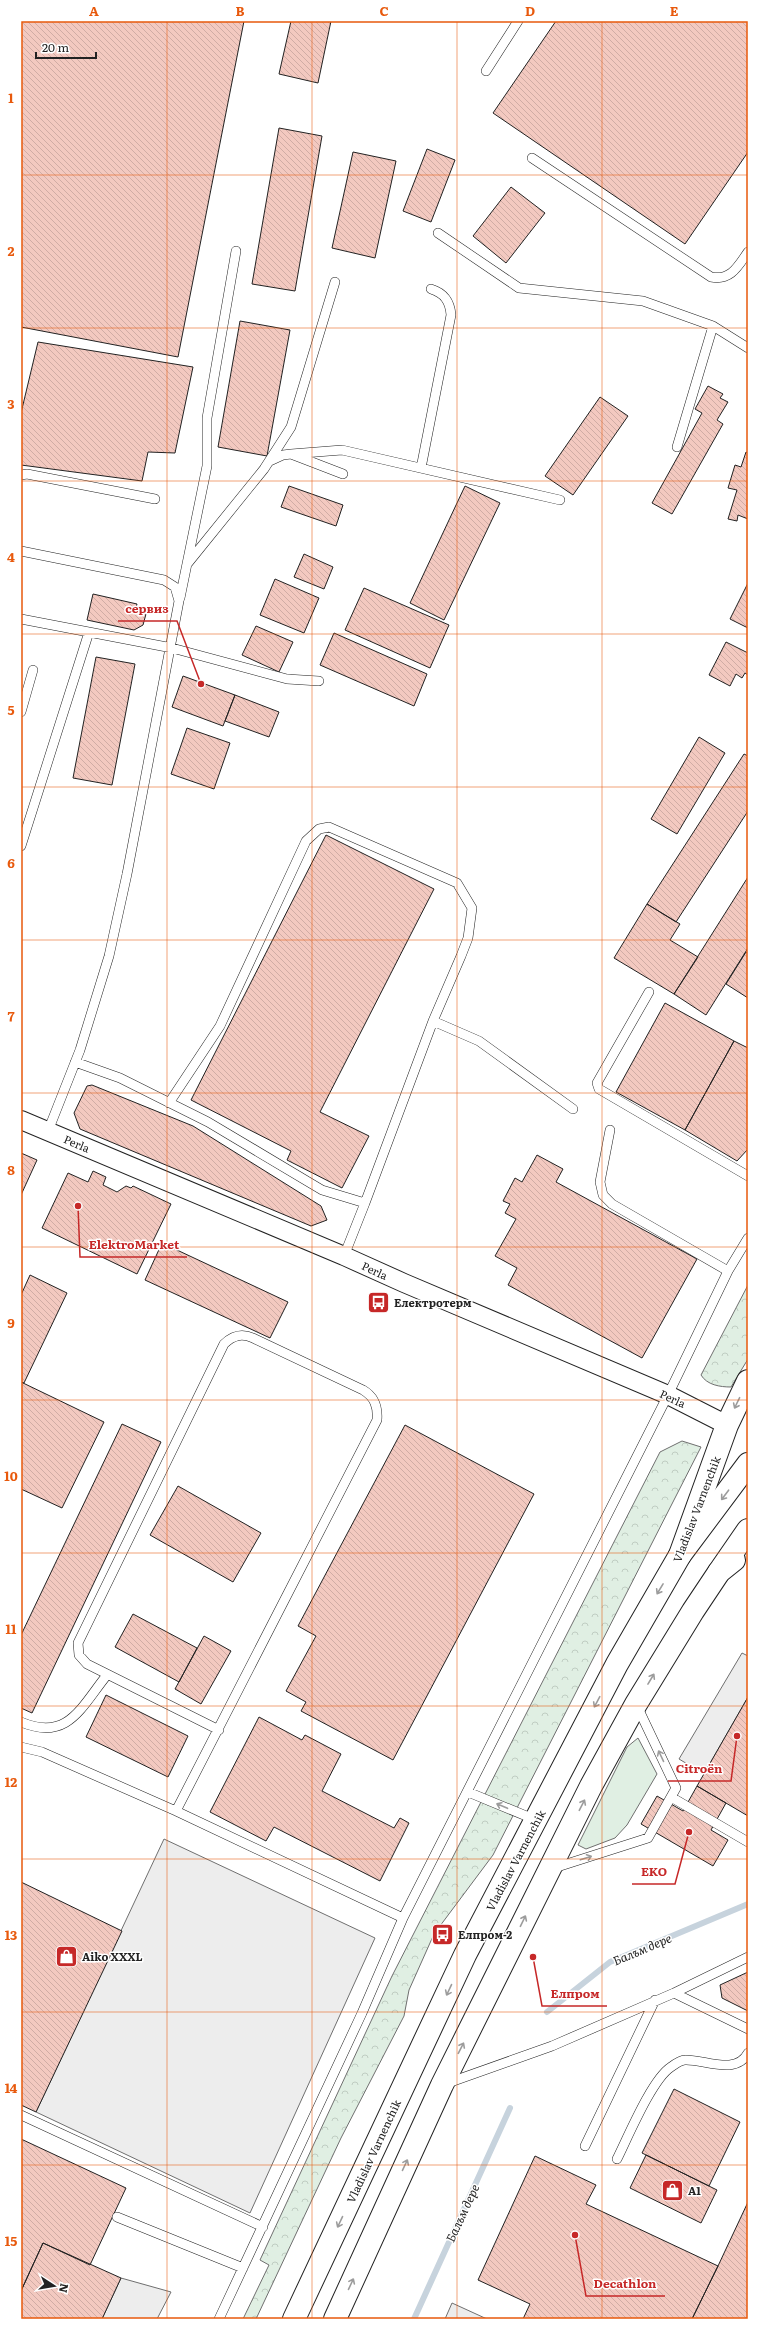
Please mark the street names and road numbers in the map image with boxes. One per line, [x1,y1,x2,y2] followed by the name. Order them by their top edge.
[62,1130,93,1156] street label: Perla
[359,1257,391,1283] street label: Perla
[657,1385,689,1411] street label: Perla
[668,1453,724,1564] street label: Vladislav Varnenchik
[482,1806,549,1913] street label: Vladislav Varnenchik
[342,2096,404,2205] street label: Vladislav Varnenchik

